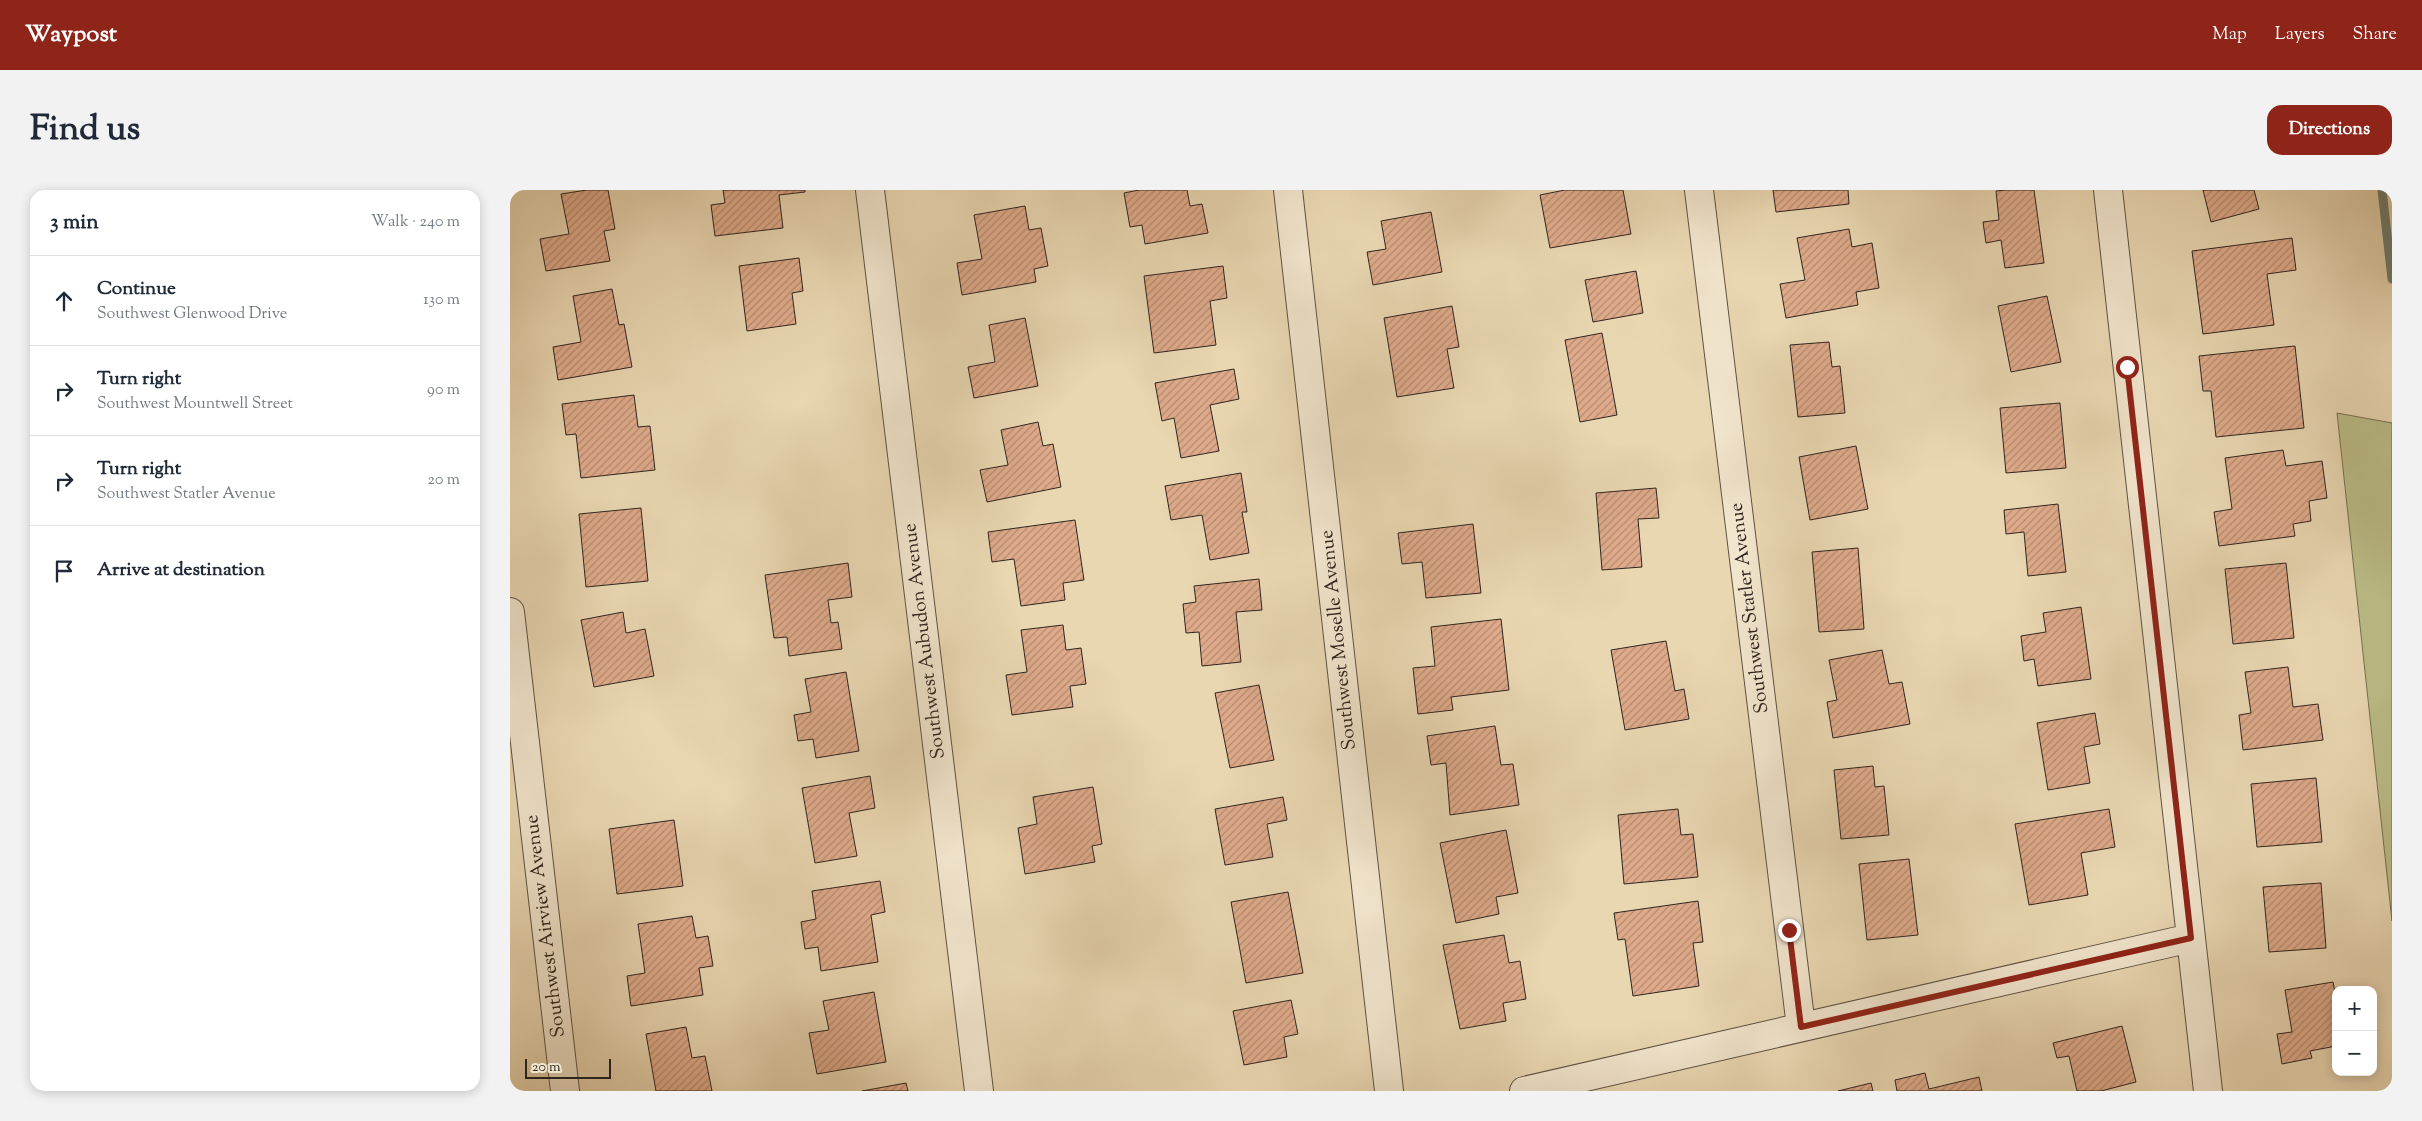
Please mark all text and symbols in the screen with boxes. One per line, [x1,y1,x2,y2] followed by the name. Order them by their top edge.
[25,18,117,52] text: Waypost
[2212,22,2247,48] text: Map
[2275,22,2325,48] text: Layers
[2353,22,2397,48] text: Share
[30,105,140,156] text: Find us
[2267,105,2392,155] button: Directions
[50,208,99,238] text: 3 min
[371,211,460,234] text: Walk · 240 m
[97,276,176,303] text: Continue
[50,287,78,315] icon: ahead
[423,289,460,312] text: 130 m
[97,303,287,326] text: Southwest Glenwood Drive
[2116,356,2139,379] route start
[97,366,181,393] text: Turn right
[50,377,78,405] icon: right
[427,379,460,402] text: 90 m
[97,393,293,416] text: Southwest Mountwell Street
[97,456,181,483] text: Turn right
[50,467,78,495] icon: right
[427,469,460,492] text: 20 m
[97,483,276,506] text: Southwest Statler Avenue
[1724,501,1776,715] street label: Southwest Statler Avenue
[897,521,953,760] street label: Southwest Aubudon Avenue
[1314,528,1364,751] street label: Southwest Moselle Avenue
[50,557,78,585] icon: arrive
[97,557,265,584] text: Arrive at destination
[519,813,573,1039] street label: Southwest Airview Avenue
[1778,919,1801,942] route end
[2332,986,2377,1076] map controls
[2332,986,2377,1031] button: +
[2332,1031,2377,1076] button: −
[525,1056,611,1079] scale bar
[532,1058,561,1078] text: 20 m

